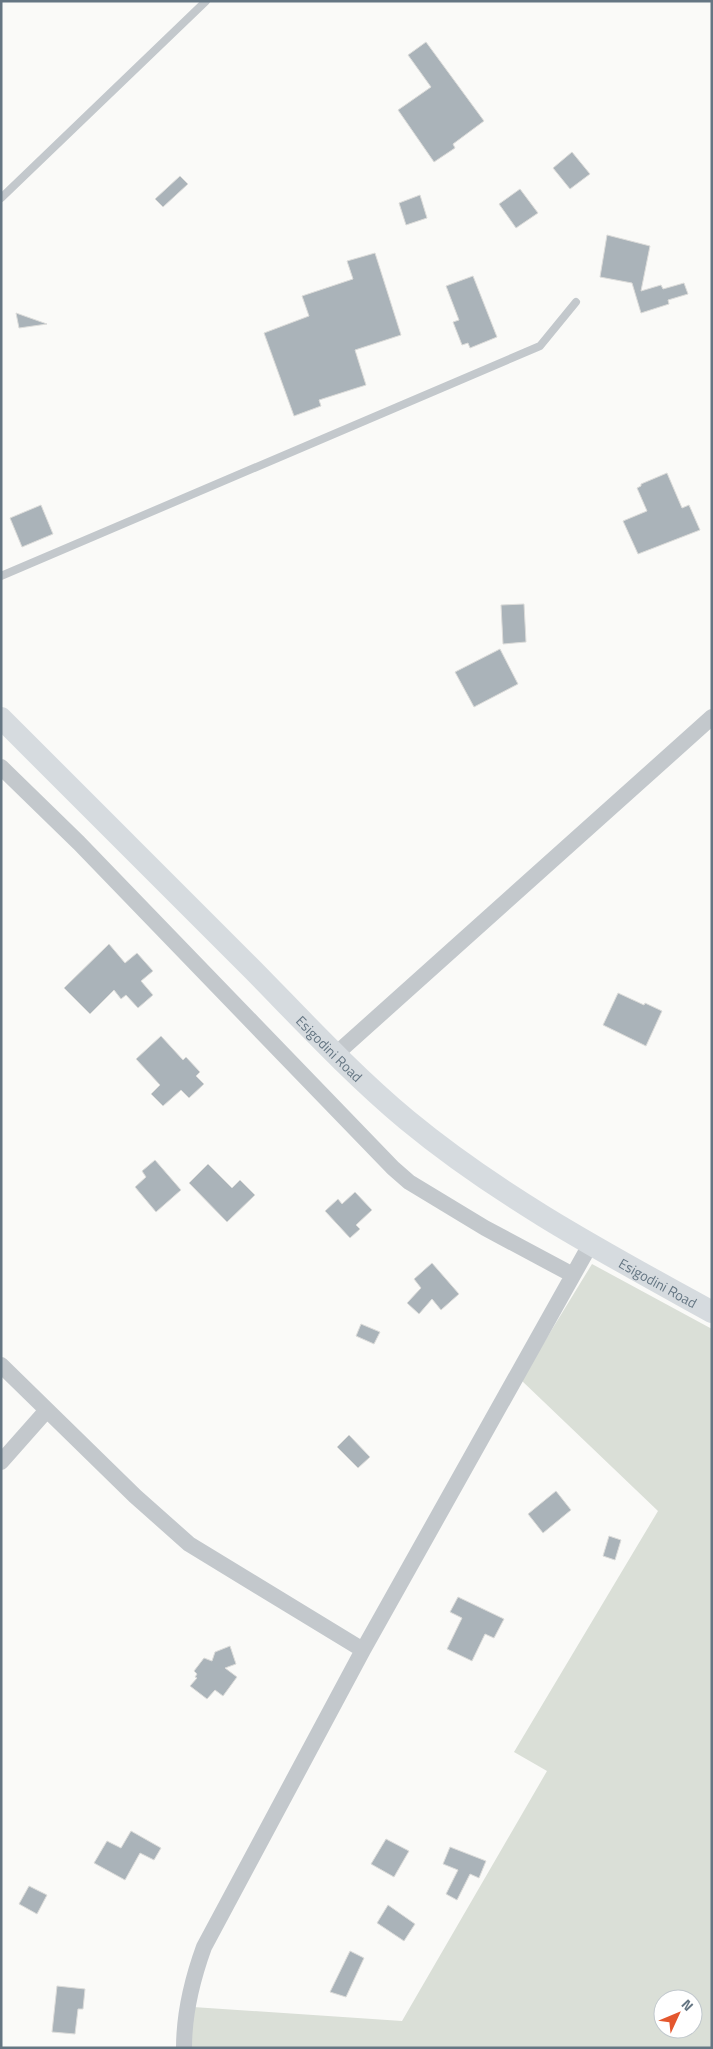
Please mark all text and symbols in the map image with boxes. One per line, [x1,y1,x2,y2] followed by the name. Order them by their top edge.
[292,1010,368,1086] street label: Esigodini Road
[615,1252,701,1312] street label: Esigodini Road
[653,1989,703,2039] north arrow
[677,1994,699,2015] text: N

